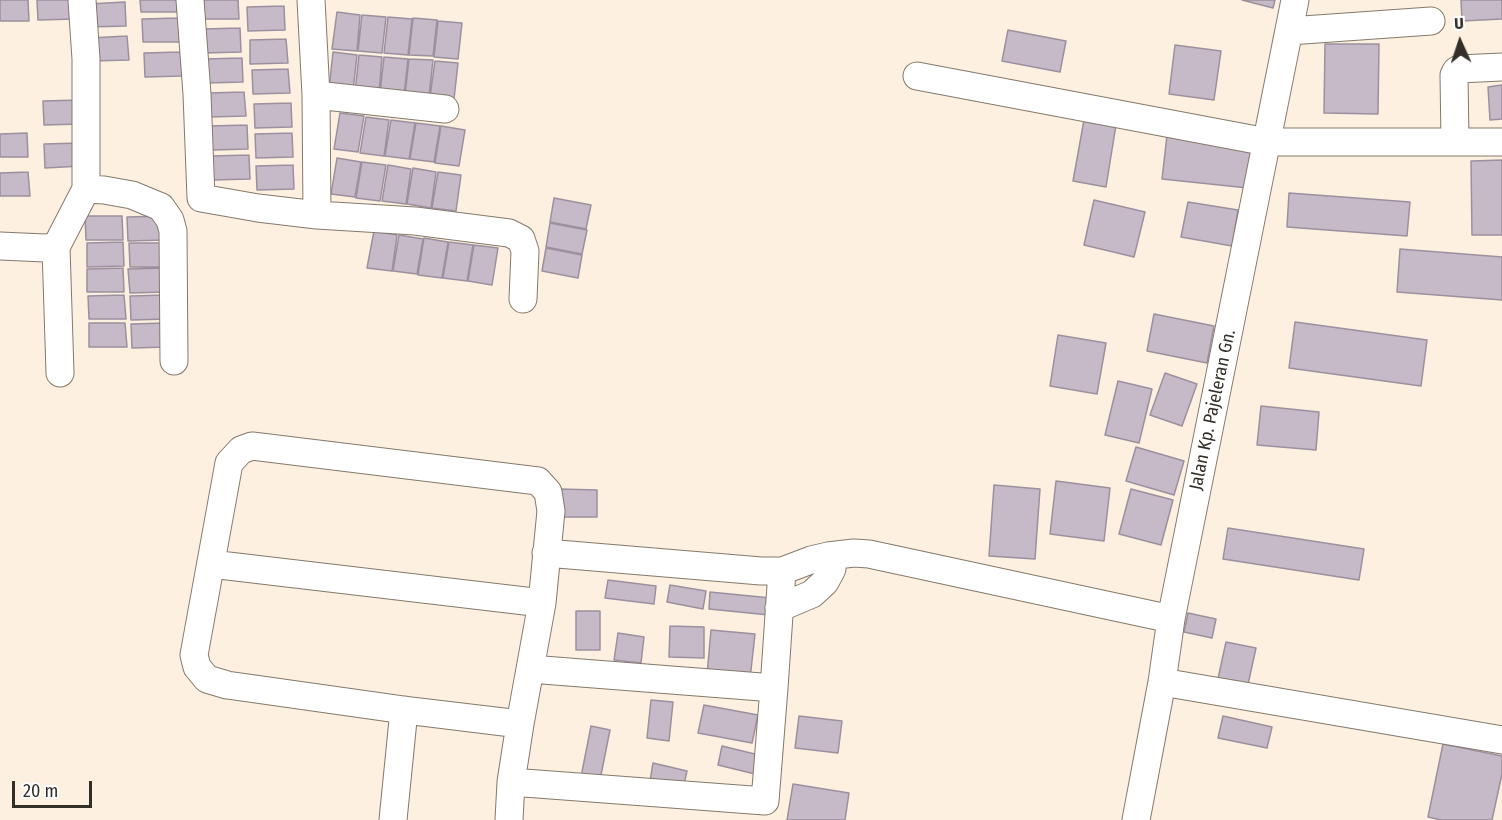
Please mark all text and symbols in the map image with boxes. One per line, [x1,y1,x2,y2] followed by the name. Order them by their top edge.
[1430,12,1490,72] north arrow
[1454,14,1464,33] text: U
[1185,328,1241,492] street label: Jalan Kp. Pajeleran Gn.
[15,769,94,807] scale bar
[23,780,58,802] text: 20 m

